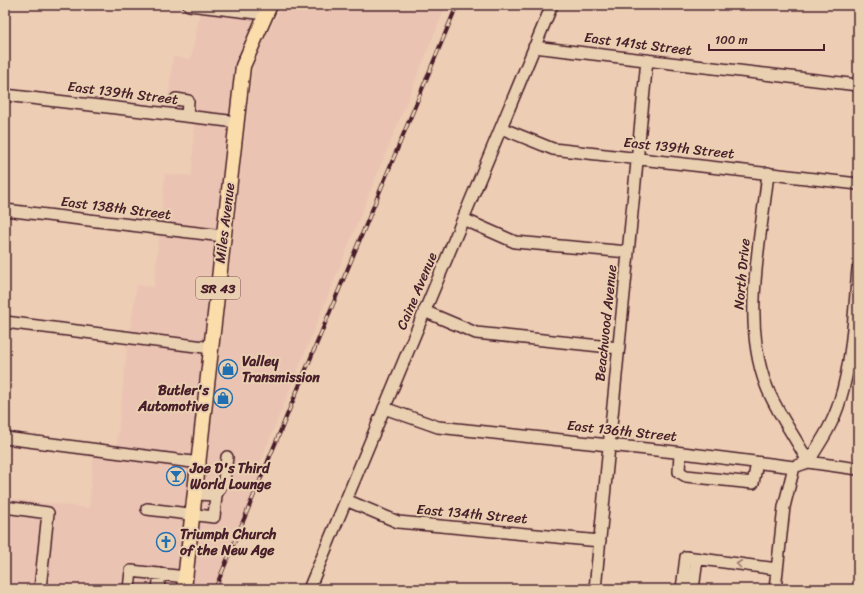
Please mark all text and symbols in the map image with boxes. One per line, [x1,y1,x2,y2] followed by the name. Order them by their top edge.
[583,25,693,63] street label: East 141st Street
[709,26,824,52] scale bar
[715,29,748,51] text: 100 m
[66,74,180,112] street label: East 139th Street
[622,130,736,166] street label: East 139th Street
[208,181,242,265] street label: Miles Avenue
[59,189,173,227] street label: East 138th Street
[726,237,758,311] street label: North Drive
[389,248,445,334] street label: Caine Avenue
[587,263,625,383] street label: Beachwood Avenue
[196,277,240,299] road number: SR 43
[242,349,320,390] place label: Valley Transmission
[217,358,239,380] shop icon: Valley Transmission
[137,378,210,419] place label: Butler's Automotive
[212,387,234,409] shop icon: Butler's Automotive
[566,413,678,449] street label: East 136th Street
[189,456,272,497] place label: Joe D's Third World Lounge
[165,465,187,487] bar icon: Joe D's Third World Lounge
[416,497,528,531] street label: East 134th Street
[180,522,277,563] place label: Triumph Church of the New Age
[155,531,177,553] church icon: Triumph Church of the New Age
[736,560,742,569] one-way arrow

